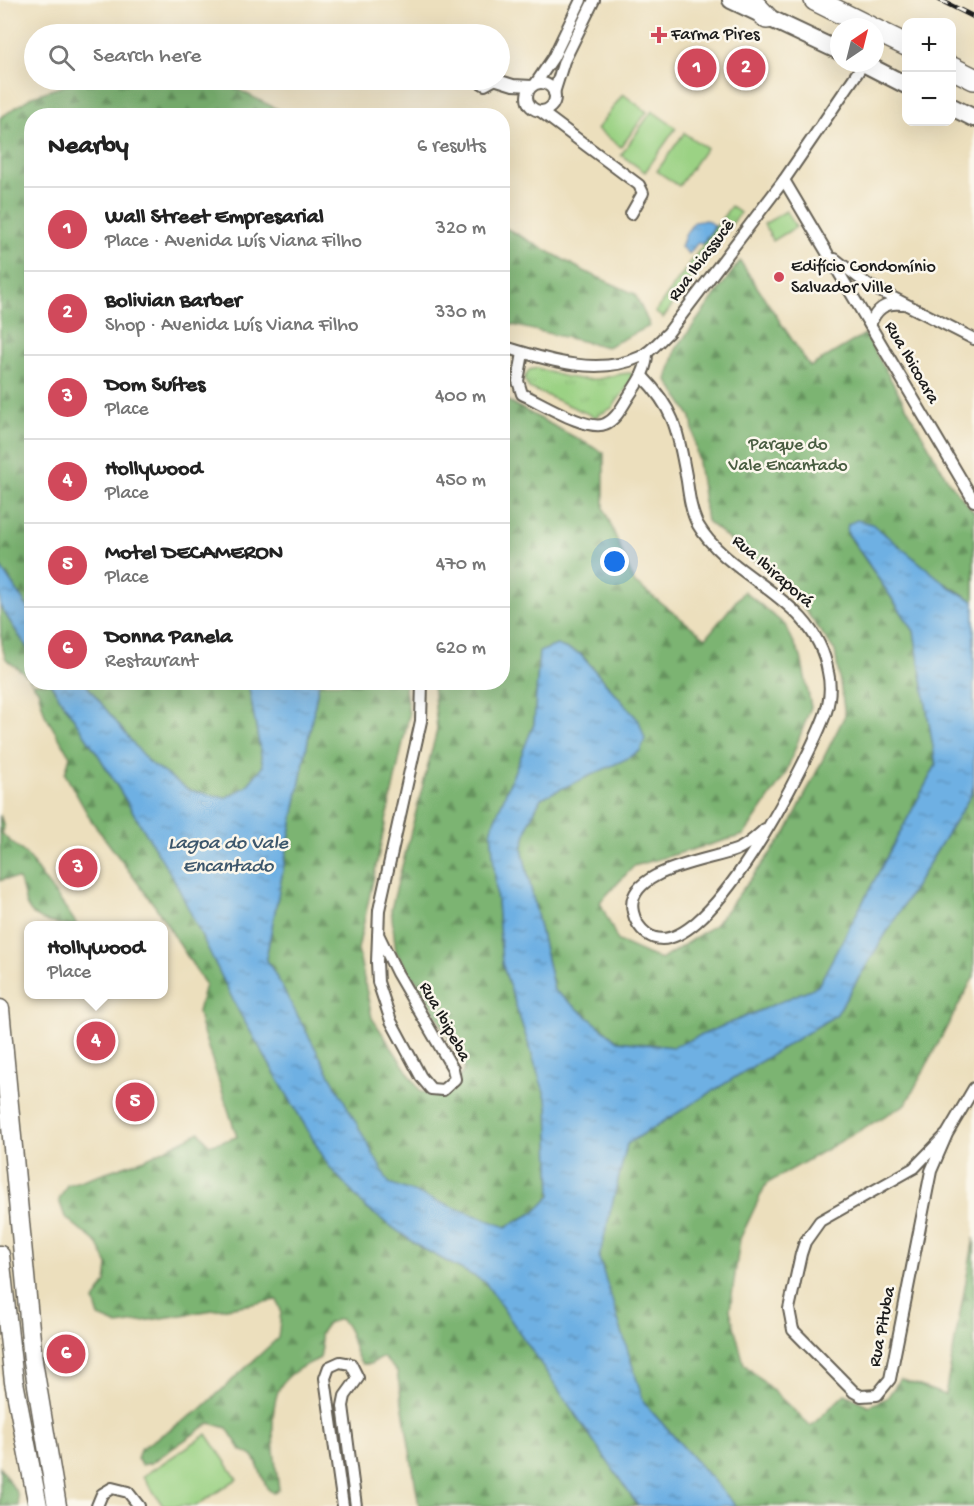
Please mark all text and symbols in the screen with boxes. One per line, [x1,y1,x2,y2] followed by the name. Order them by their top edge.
[830,18,884,72] north arrow
[902,18,956,126] map controls
[902,18,956,72] button: +
[24,24,510,90] search box
[670,25,761,46] place label: Farma Pires
[652,28,666,42] marker: Farma Pires
[45,41,78,74] icon: search
[93,44,201,70] text: Search here
[678,46,716,90] pin: 1
[726,46,766,90] pin: 2
[902,72,956,126] button: −
[48,132,129,163] text: Nearby
[417,136,486,159] text: 6 results
[105,205,324,231] text: Wall Street Empresarial
[664,215,740,306] street label: Rua Ibiassucê
[63,218,72,241] text: 1
[436,218,486,241] text: 320 m
[105,231,362,254] text: Place · Avenida Luís Viana Filho
[791,257,936,299] place label: Edifício Condomínio Salvador Ville
[772,270,786,284] marker: Edifício Condomínio Salvador Ville
[105,289,242,315] text: Bolivian Barber
[63,302,72,325] text: 2
[435,302,486,325] text: 330 m
[105,315,359,338] text: Shop · Avenida Luís Viana Filho
[879,318,944,409] street label: Rua Ibicoara
[105,373,205,399] text: Dom Suítes
[62,386,73,409] text: 3
[435,386,486,409] text: 400 m
[105,399,149,422] text: Place
[727,435,848,477] park label: Parque do Vale Encantado
[105,457,202,483] text: Hollywood
[63,470,72,493] text: 4
[436,470,486,493] text: 450 m
[105,483,149,506] text: Place
[727,531,818,614] street label: Rua Ibiraporá
[105,541,283,567] text: Motel DECAMERON
[600,547,629,576] your location
[62,554,73,577] text: 5
[436,554,486,577] text: 470 m
[105,567,149,590] text: Place
[105,625,232,651] text: Donna Panela
[62,638,73,661] text: 6
[436,638,486,661] text: 620 m
[105,651,198,674] text: Restaurant
[168,833,289,879] water label: Lagoa do Vale Encantado
[58,846,98,890] pin: 3
[24,921,168,999] popup
[47,936,145,962] text: Hollywood
[47,962,91,985] text: Place
[414,979,475,1066] street label: Rua Ibipeba
[76,1018,116,1064] pin: 4
[116,1080,154,1124] pin: 5
[865,1284,901,1369] street label: Rua Pituba
[46,1332,86,1376] pin: 6

